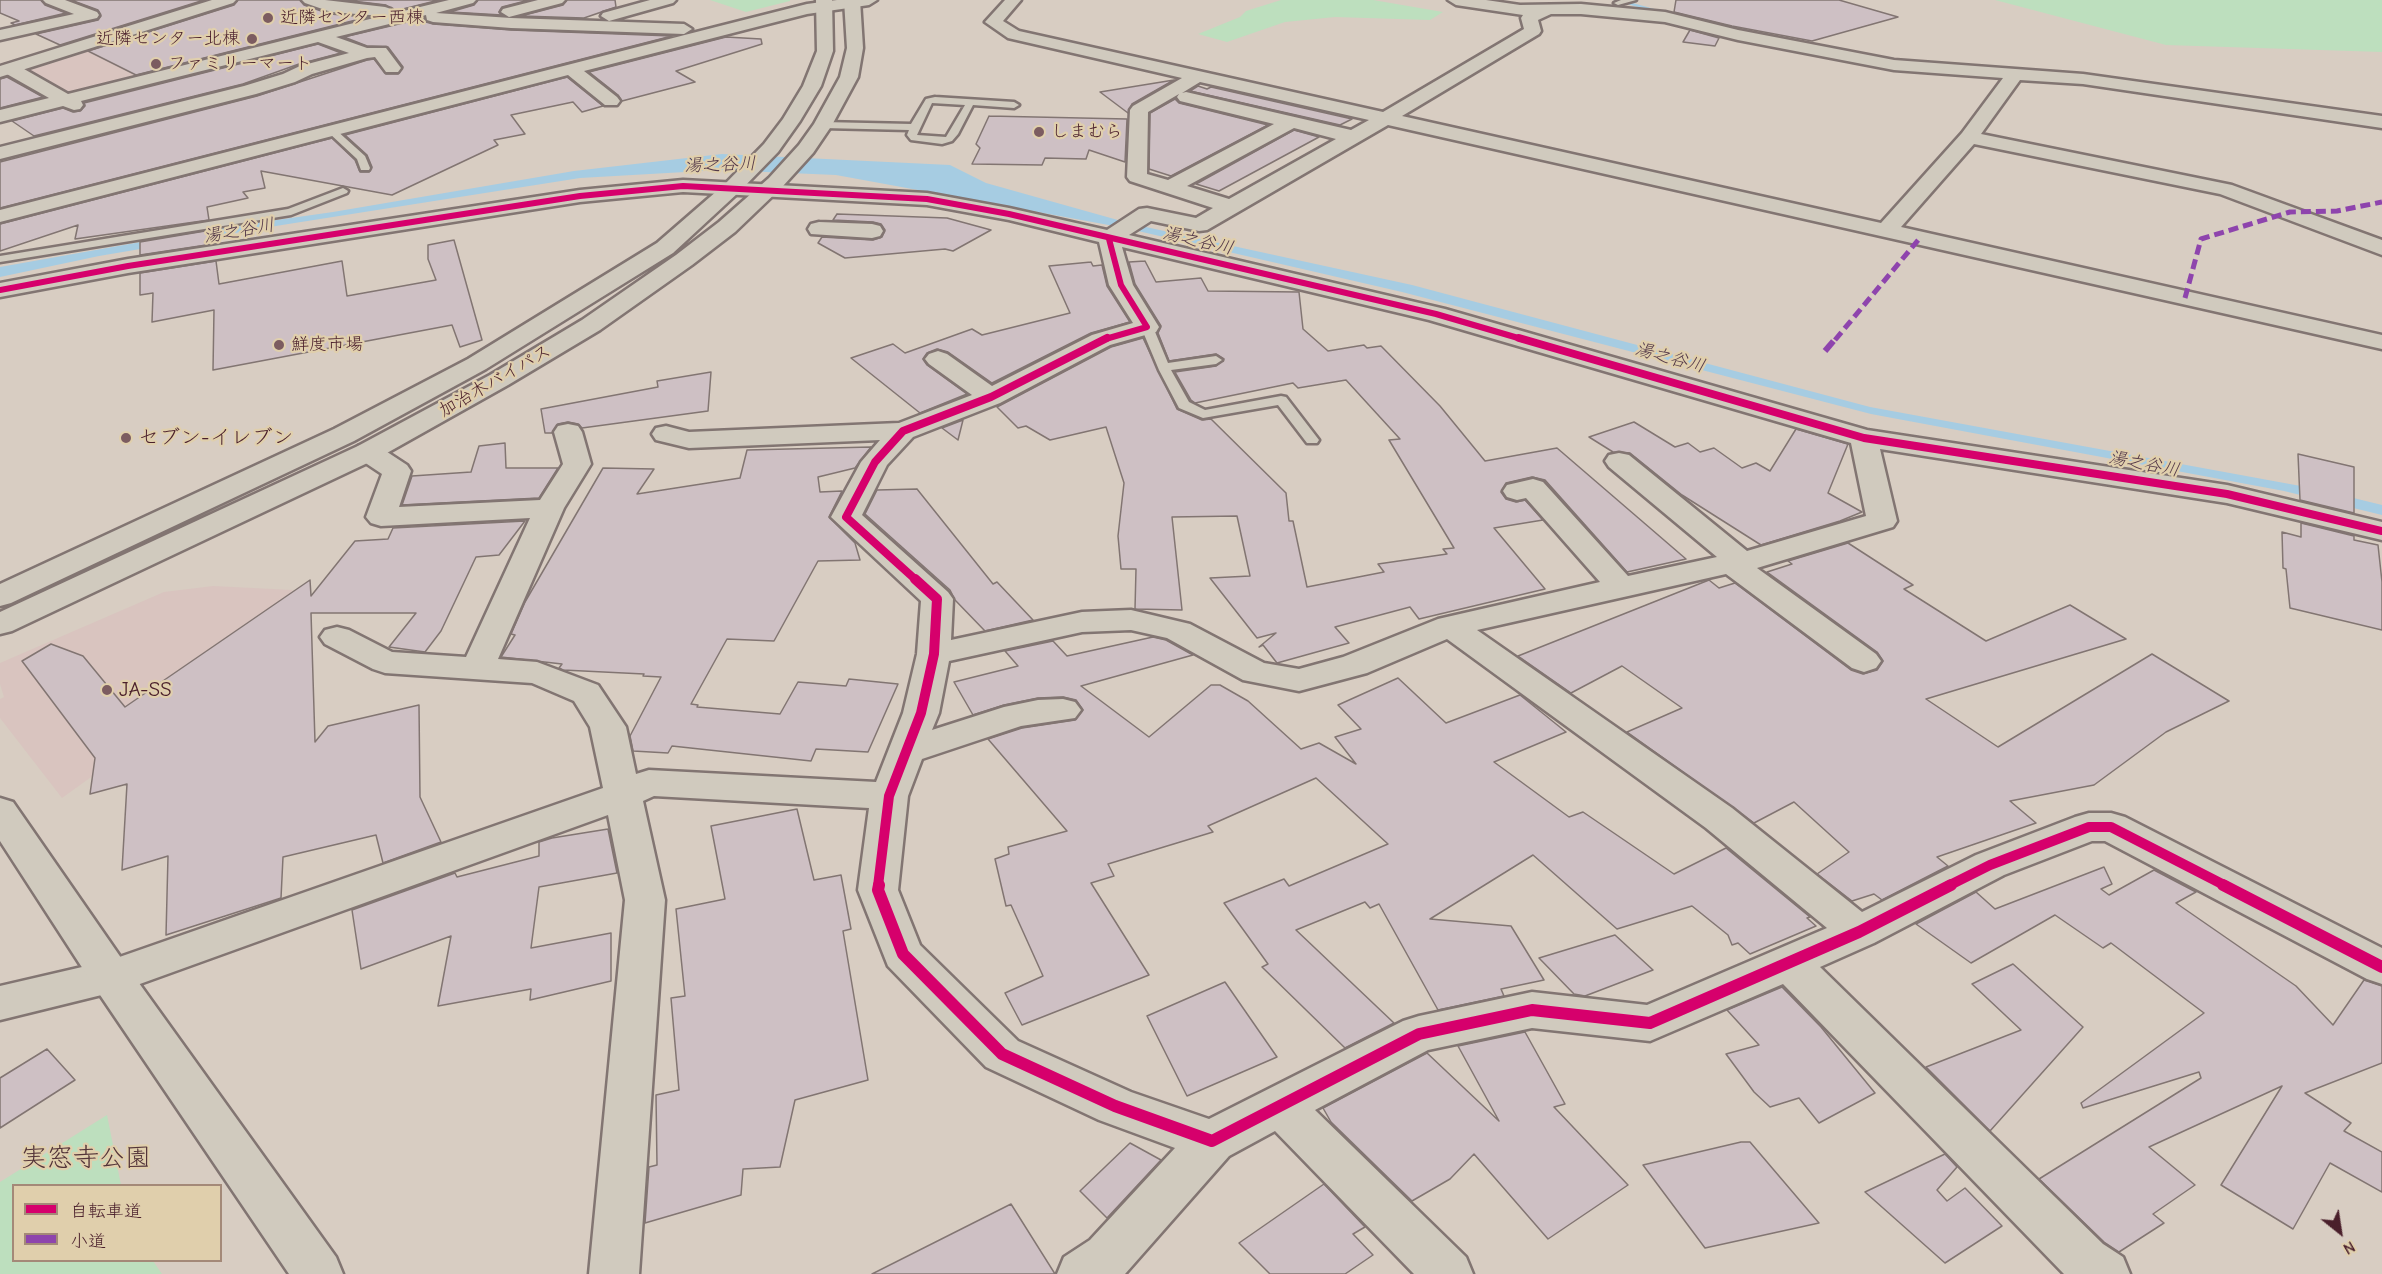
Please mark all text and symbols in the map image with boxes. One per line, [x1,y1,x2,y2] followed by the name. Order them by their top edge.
[280,7,424,29] place label: 近隣センター西棟
[261,11,275,25] marker: 近隣センター西棟
[96,28,240,50] place label: 近隣センター北棟
[245,32,259,46] marker: 近隣センター北棟
[168,53,312,75] place label: ファミリーマート
[149,57,163,71] marker: ファミリーマート
[1051,121,1123,143] place label: しまむら
[1032,125,1046,139] marker: しまむら
[684,153,756,177] water label: 湯之谷川
[202,214,276,248] water label: 湯之谷川
[1160,222,1236,260] water label: 湯之谷川
[291,334,363,356] place label: 鮮度市場
[272,338,286,352] marker: 鮮度市場
[1632,338,1708,378] water label: 湯之谷川
[435,340,555,422] street label: 加治木バイパス
[138,425,293,451] place label: セブン-イレブン
[119,431,133,445] marker: セブン-イレブン
[2107,447,2181,481] water label: 湯之谷川
[119,677,172,703] place label: JA-SS
[100,683,114,697] marker: JA-SS
[21,1143,151,1175] park label: 実窓寺公園
[12,1184,222,1262] legend
[70,1201,142,1222] text: 自転車道
[2310,1202,2370,1262] north arrow
[70,1231,106,1252] text: 小道
[2340,1237,2358,1258] text: N

